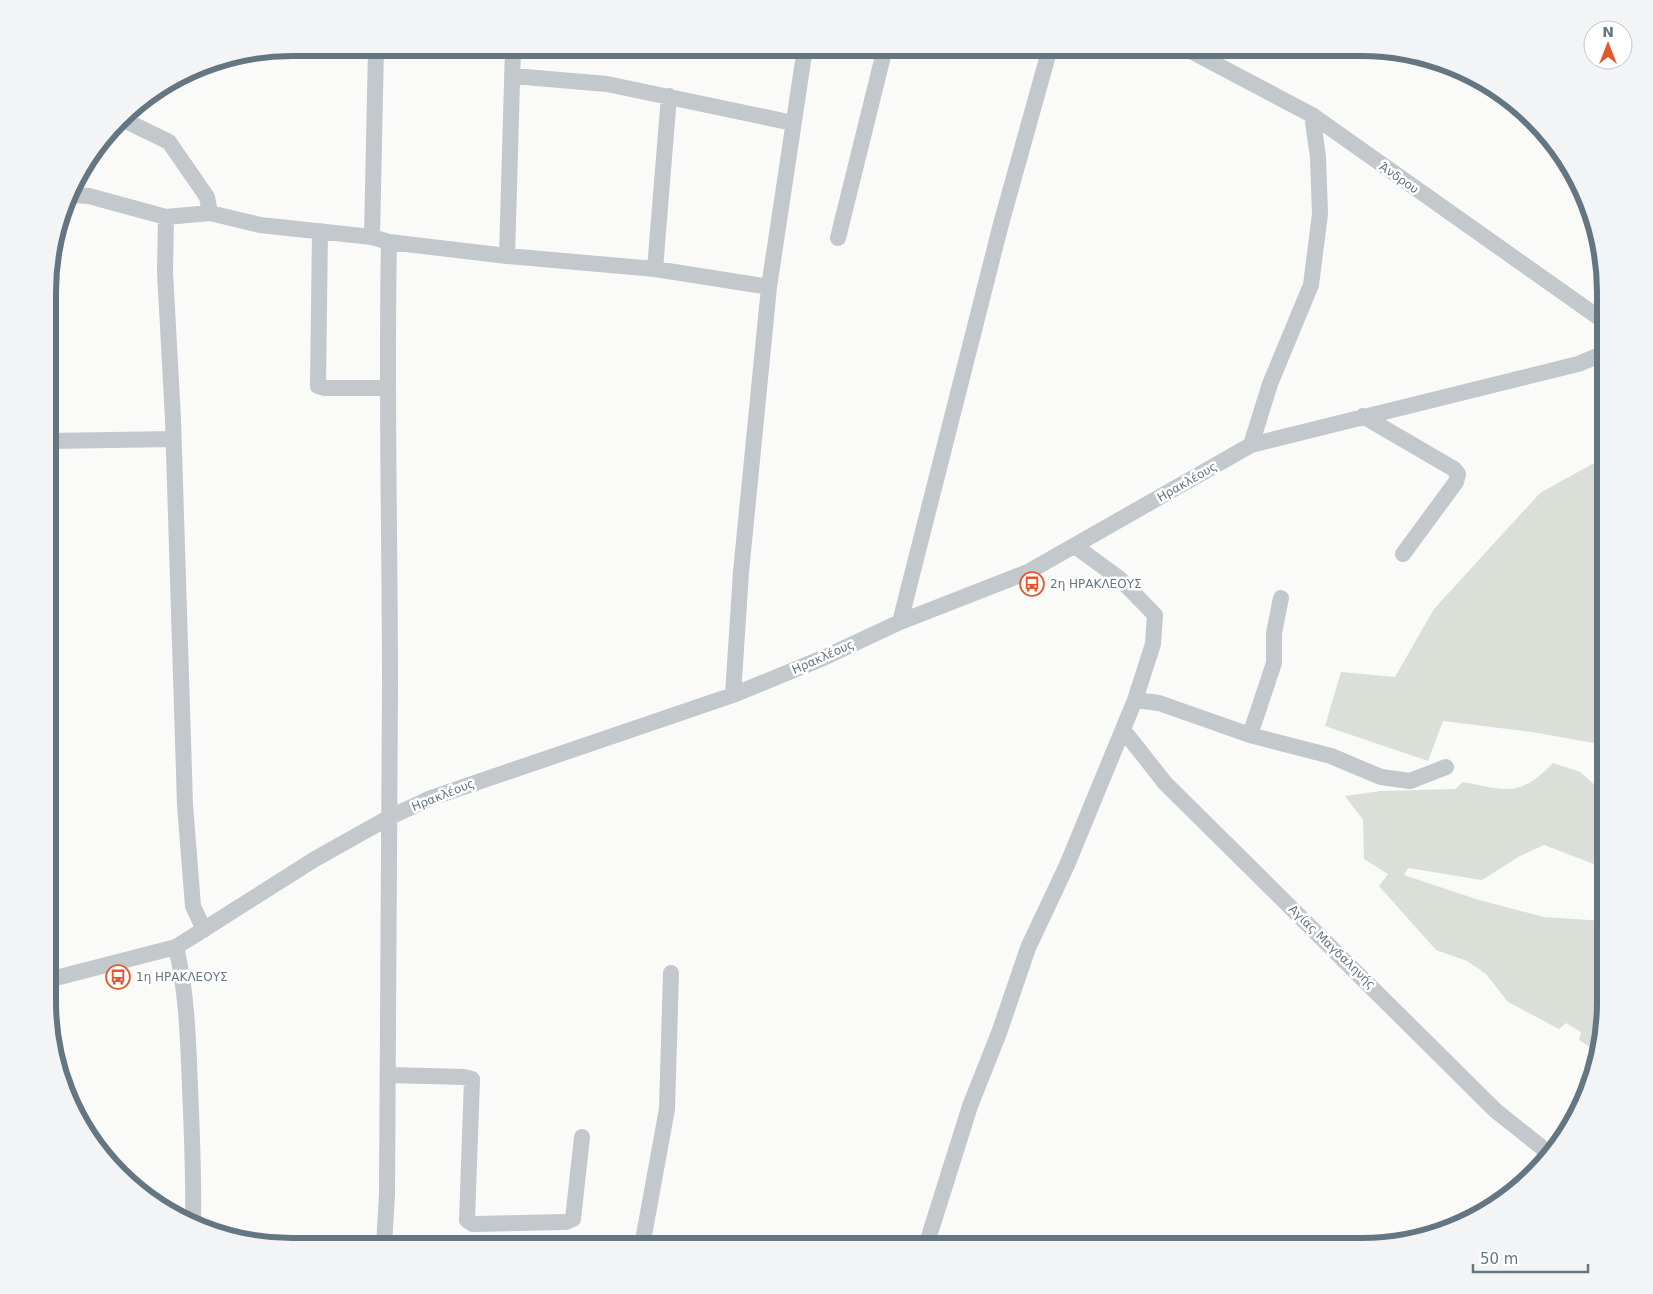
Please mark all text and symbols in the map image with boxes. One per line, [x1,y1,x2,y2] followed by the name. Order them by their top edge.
[1583,20,1633,70] north arrow
[1602,24,1614,40] text: N
[1377,160,1421,196] street label: Άνδρου
[1155,459,1219,505] street label: Ηρακλέους
[1019,571,1045,597] bus stop icon: 2η ΗΡΑΚΛΕΟΥΣ
[1050,577,1142,591] place label: 2η ΗΡΑΚΛΕΟΥΣ
[790,637,856,677] street label: Ηρακλέους
[410,776,476,814] street label: Ηρακλέους
[1286,902,1378,992] street label: Αγίας Μαγδαληνής
[105,964,131,990] bus stop icon: 1η ΗΡΑΚΛΕΟΥΣ
[136,970,228,984] place label: 1η ΗΡΑΚΛΕΟΥΣ
[1473,1242,1588,1274] scale bar
[1480,1250,1518,1268] text: 50 m

